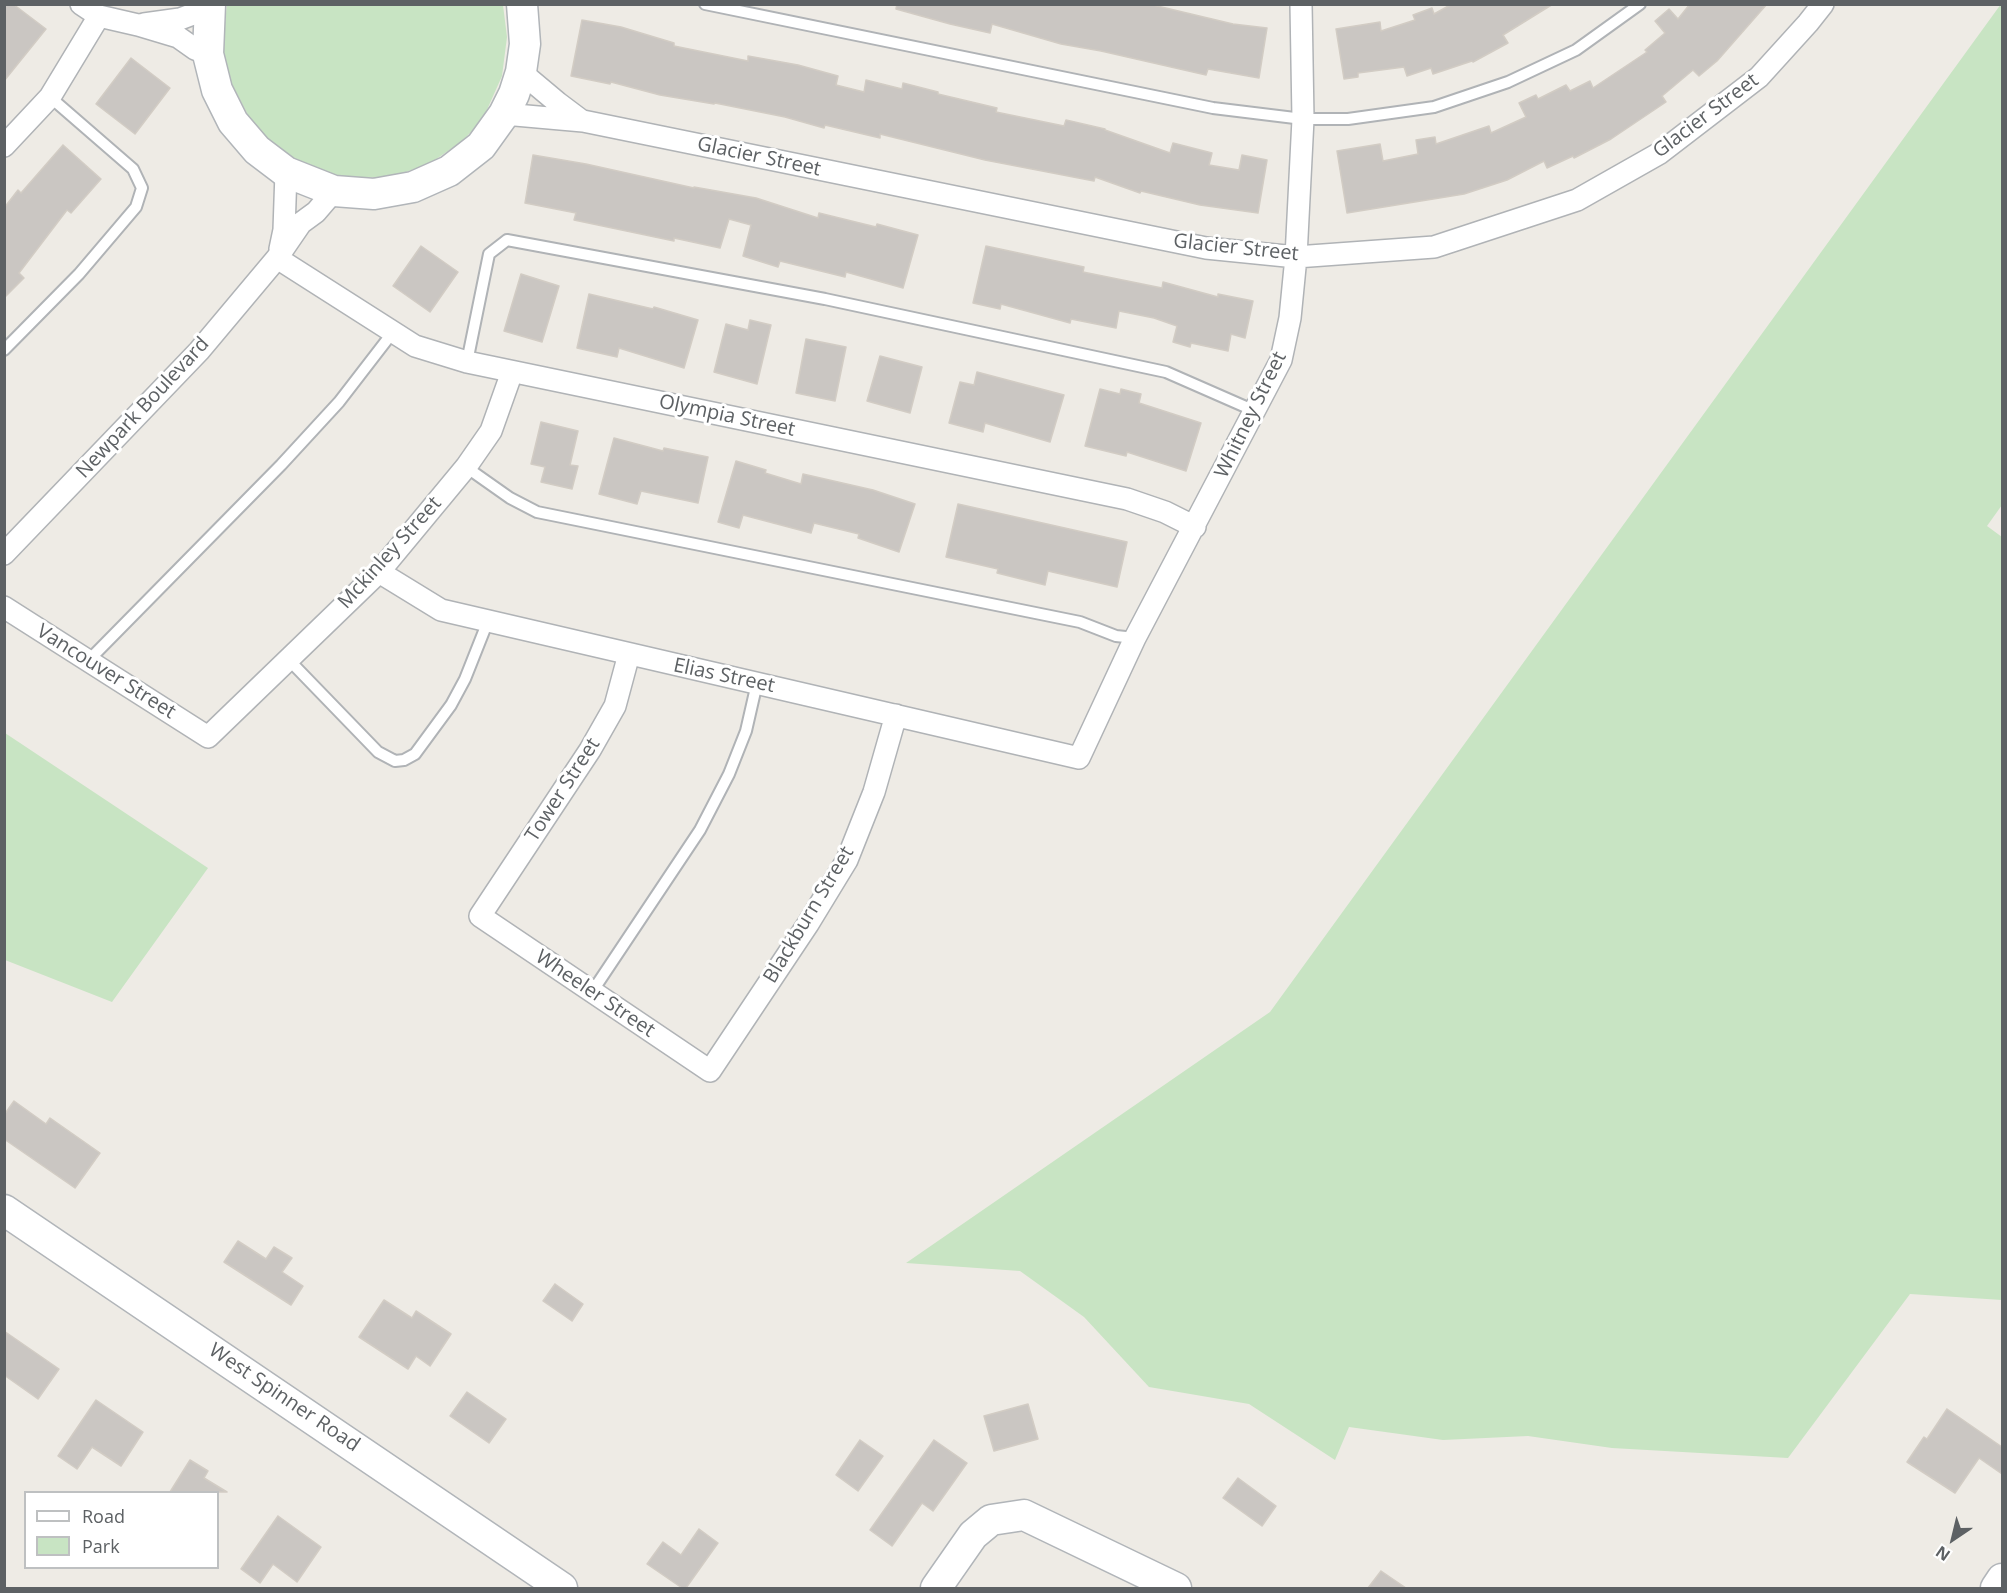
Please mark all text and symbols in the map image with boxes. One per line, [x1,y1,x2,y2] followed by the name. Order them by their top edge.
[1649,69,1763,163] street label: Glacier Street
[695,132,823,182] street label: Glacier Street
[1172,229,1300,267] street label: Glacier Street
[71,333,215,483] street label: Newpark Boulevard
[1210,348,1292,482] street label: Whitney Street
[657,390,797,442] street label: Olympia Street
[333,492,447,614] street label: Mckinley Street
[32,620,180,724] street label: Vancouver Street
[671,654,777,698] street label: Elias Street
[521,734,605,846] street label: Tower Street
[759,842,859,988] street label: Blackburn Street
[531,945,659,1043] street label: Wheeler Street
[204,1339,364,1457] street label: West Spinner Road
[24,1491,219,1569] legend
[82,1504,125,1528] text: Road
[1923,1509,1983,1569] north arrow
[82,1534,120,1558] text: Park
[1931,1541,1954,1566] text: N

